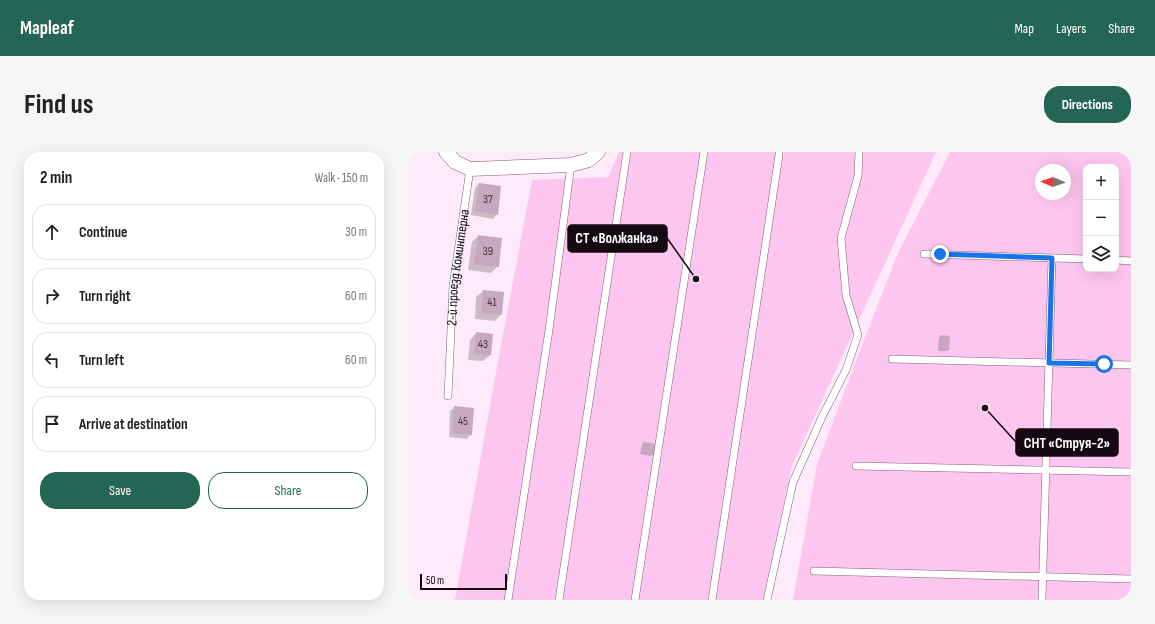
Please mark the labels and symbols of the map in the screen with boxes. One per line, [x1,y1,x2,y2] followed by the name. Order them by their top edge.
[1035,164,1071,200] north arrow
[483,192,493,207] house number: 37
[443,208,473,326] street label: 2-й проезд Коминтерна
[568,225,667,252] callout: СТ «Волжанка»
[575,229,659,248] text: СТ «Волжанка»
[483,244,493,259] house number: 39
[931,245,949,263] route end
[487,295,497,310] house number: 41
[478,337,488,352] house number: 43
[1095,355,1113,373] route start
[458,414,468,429] house number: 45
[1016,429,1118,456] callout: СНТ «Струя-2»
[1024,434,1111,453] text: СНТ «Струя-2»
[420,572,507,591] scale bar

